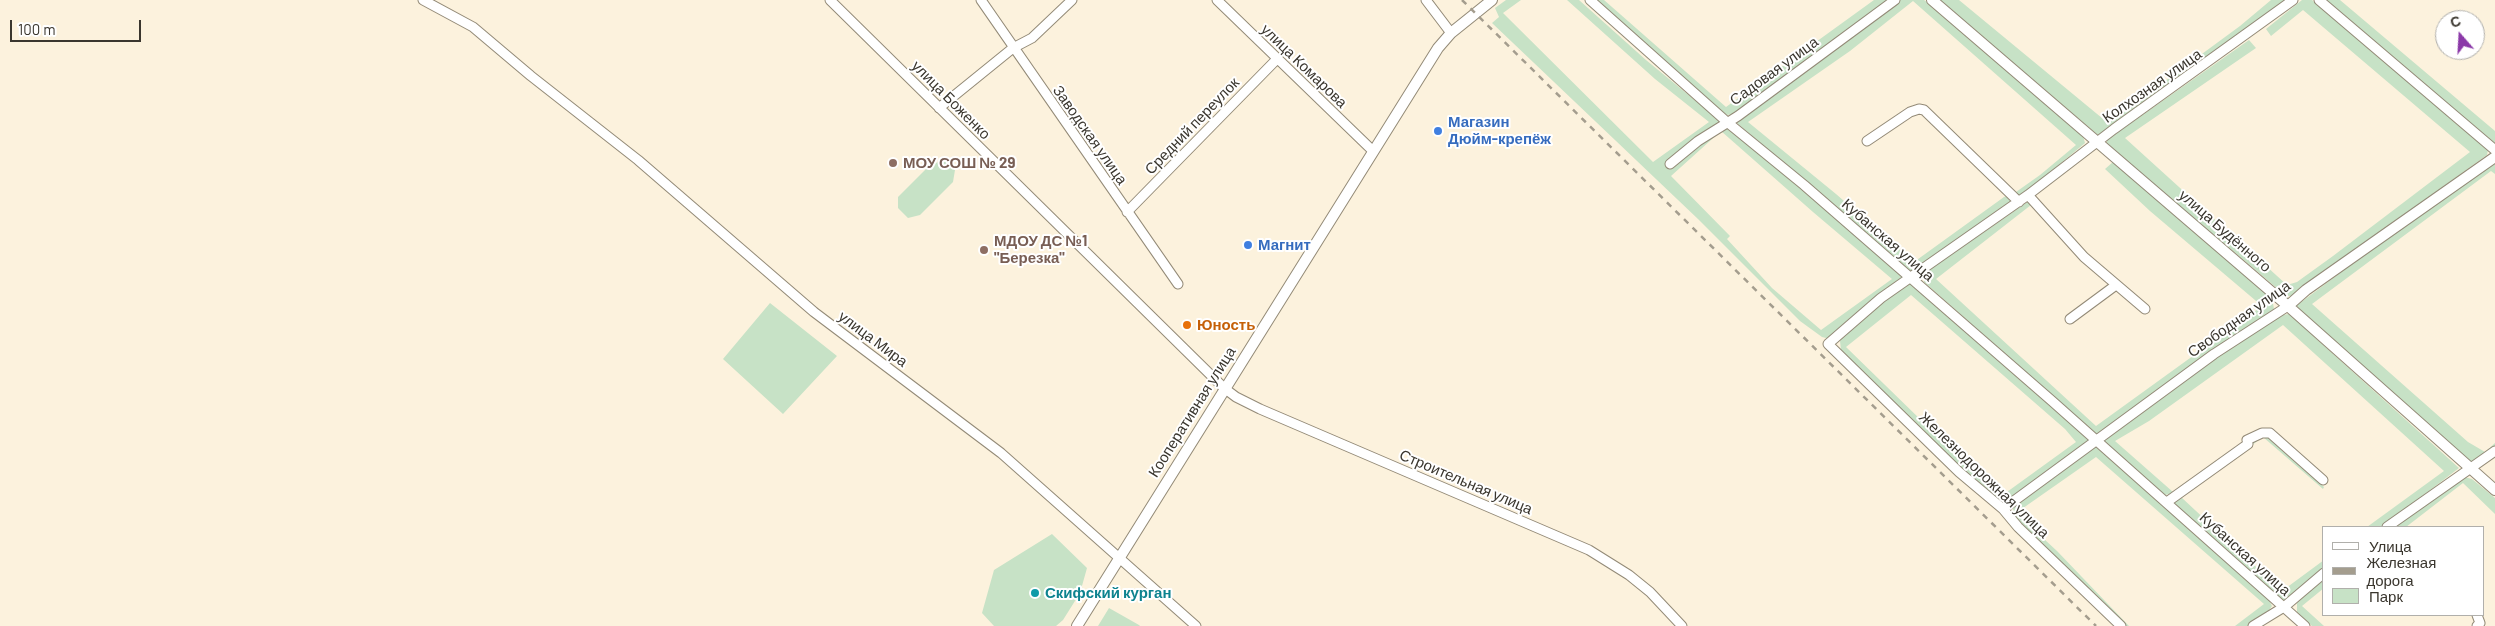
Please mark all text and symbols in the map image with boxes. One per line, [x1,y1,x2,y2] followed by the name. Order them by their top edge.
[12,10,144,42] scale bar
[2435,10,2485,60] north arrow
[2448,12,2463,31] text: С
[18,20,56,38] text: 100 m
[1257,20,1351,112] street label: улица Комарова
[1726,33,1822,109] street label: Садовая улица
[2099,45,2205,127] street label: Колхозная улица
[908,57,994,143] street label: улица Боженко
[1141,74,1243,178] street label: Средний переулок
[1049,82,1131,188] street label: Заводская улица
[1448,113,1551,148] place label: Магазин Дюйм-крепёж
[1432,125,1444,137] marker: Магазин Дюйм-крепёж
[903,154,1015,172] place label: МОУ СОШ № 29
[887,157,899,169] marker: МОУ СОШ № 29
[2175,186,2275,276] street label: улица Будённого
[1838,195,1938,285] street label: Кубанская улица
[994,232,1087,267] place label: МДОУ ДС №1 "Березка"
[1258,236,1311,254] place label: Магнит
[1242,239,1254,251] marker: Магнит
[978,244,990,256] marker: МДОУ ДС №1 "Березка"
[2184,277,2294,361] street label: Свободная улица
[835,307,911,371] street label: улица Мира
[1197,316,1255,334] place label: Юность
[1181,319,1193,331] marker: Юность
[1145,343,1239,481] street label: Кооперативная улица
[1915,408,2053,542] street label: Железнодорожная улица
[1397,446,1535,518] street label: Строительная улица
[2196,508,2294,600] street label: Кубанская улица
[2322,526,2485,616] legend
[2369,537,2412,555] text: Улица
[2366,553,2436,589] text: Железная дорога
[1045,584,1171,602] place label: Скифский курган
[1029,587,1041,599] marker: Скифский курган
[2369,587,2403,605] text: Парк

